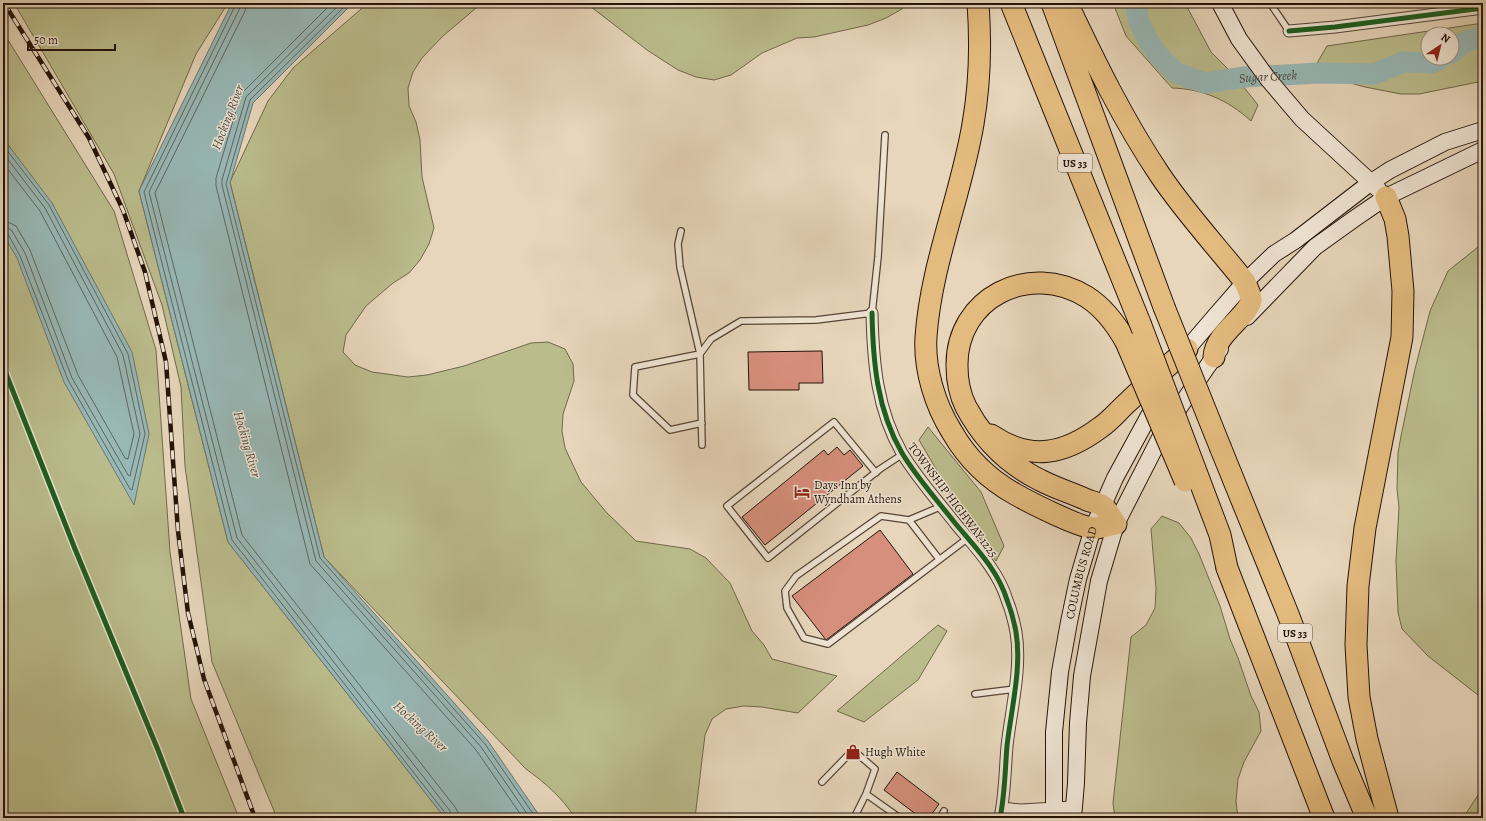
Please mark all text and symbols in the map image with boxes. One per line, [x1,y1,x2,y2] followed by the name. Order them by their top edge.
[28,26,115,52] scale bar
[1420,26,1460,66] north arrow
[1438,30,1453,47] text: N
[34,32,58,48] text: 50 m
[1238,66,1298,87] water label: Sugar Creek
[207,82,248,152] water label: Hocking River
[1058,154,1092,172] road number: US 33
[230,409,265,480] water label: Hocking River
[904,439,1002,561] street label: TOWNSHIP HIGHWAY 1225
[813,477,902,507] place label: Days Inn by Wyndham Athens
[793,483,811,501] hotel icon: Days Inn by Wyndham Athens
[1062,525,1101,621] street label: COLUMBUS ROAD
[1278,624,1312,642] road number: US 33
[390,697,452,756] water label: Hocking River
[844,743,862,761] shop icon: Hugh White
[865,744,926,760] place label: Hugh White

